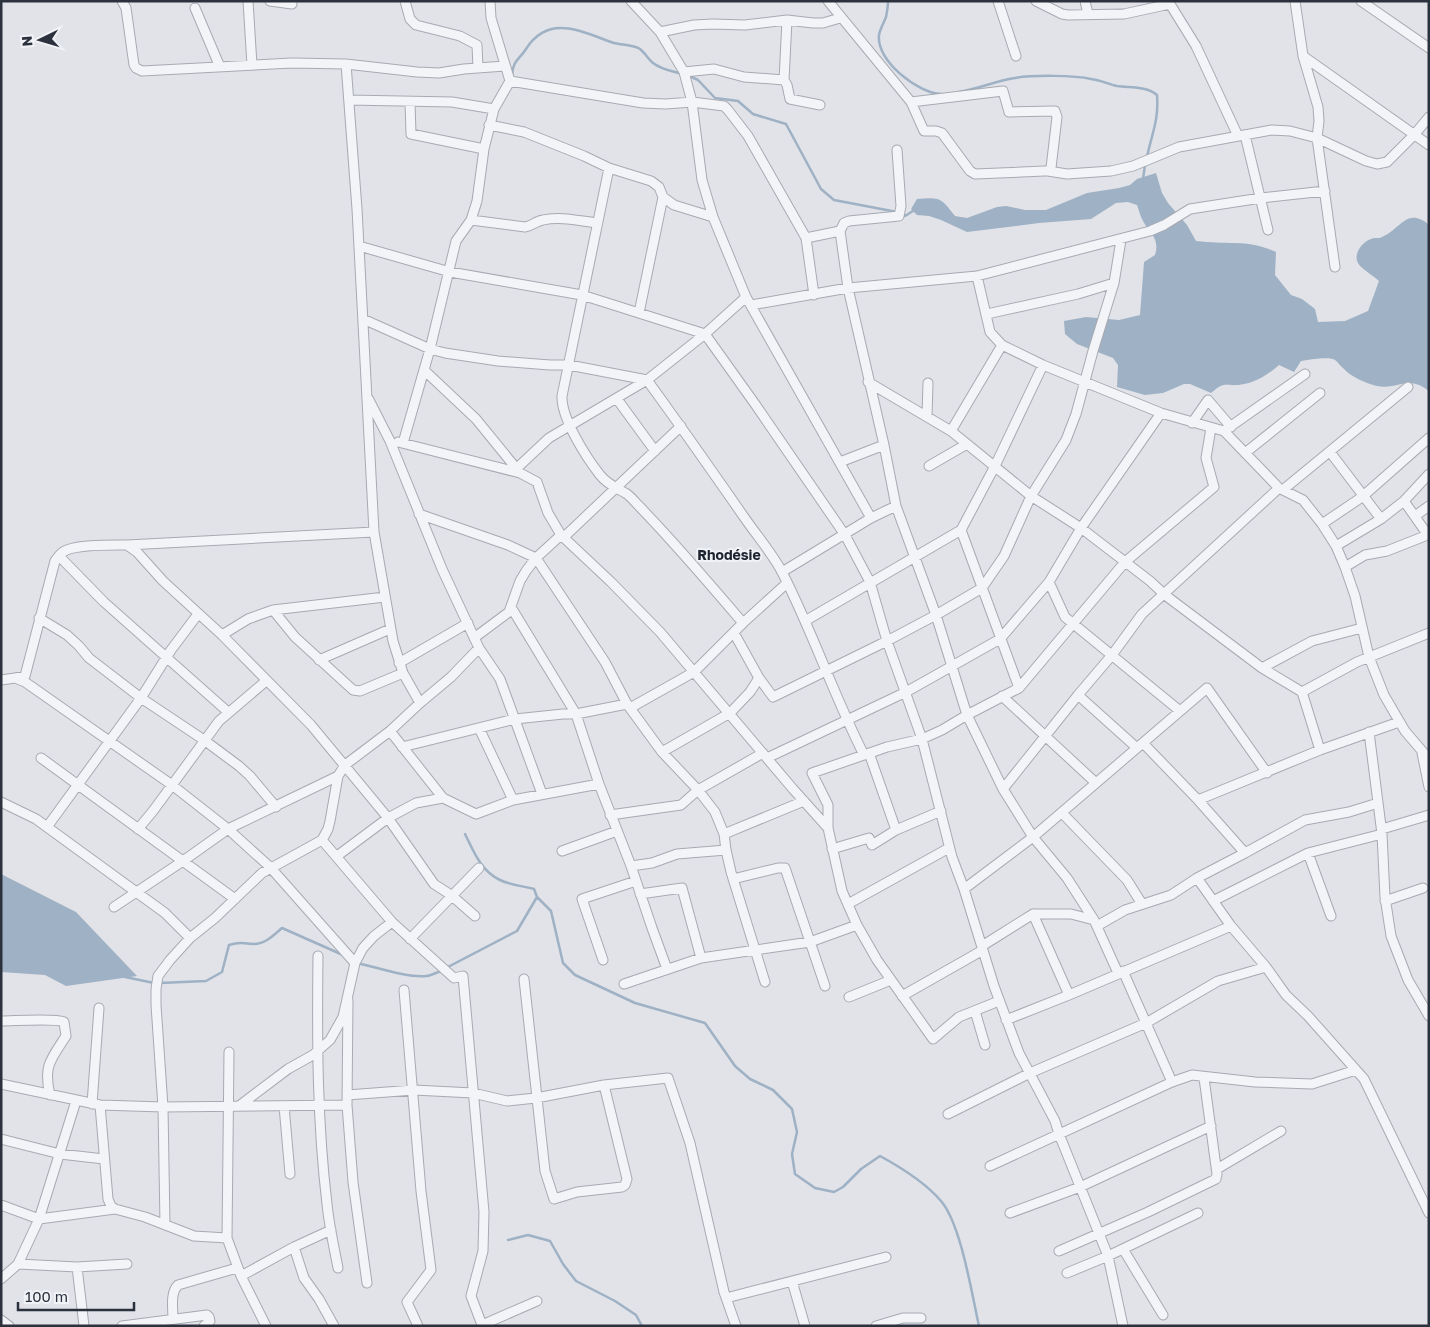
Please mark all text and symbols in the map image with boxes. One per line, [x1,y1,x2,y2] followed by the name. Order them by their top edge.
[15,15,65,65] north arrow
[18,35,35,47] text: N
[697,546,761,563] district label: Rhodésie
[18,1280,134,1312] scale bar
[25,1287,68,1305] text: 100 m

